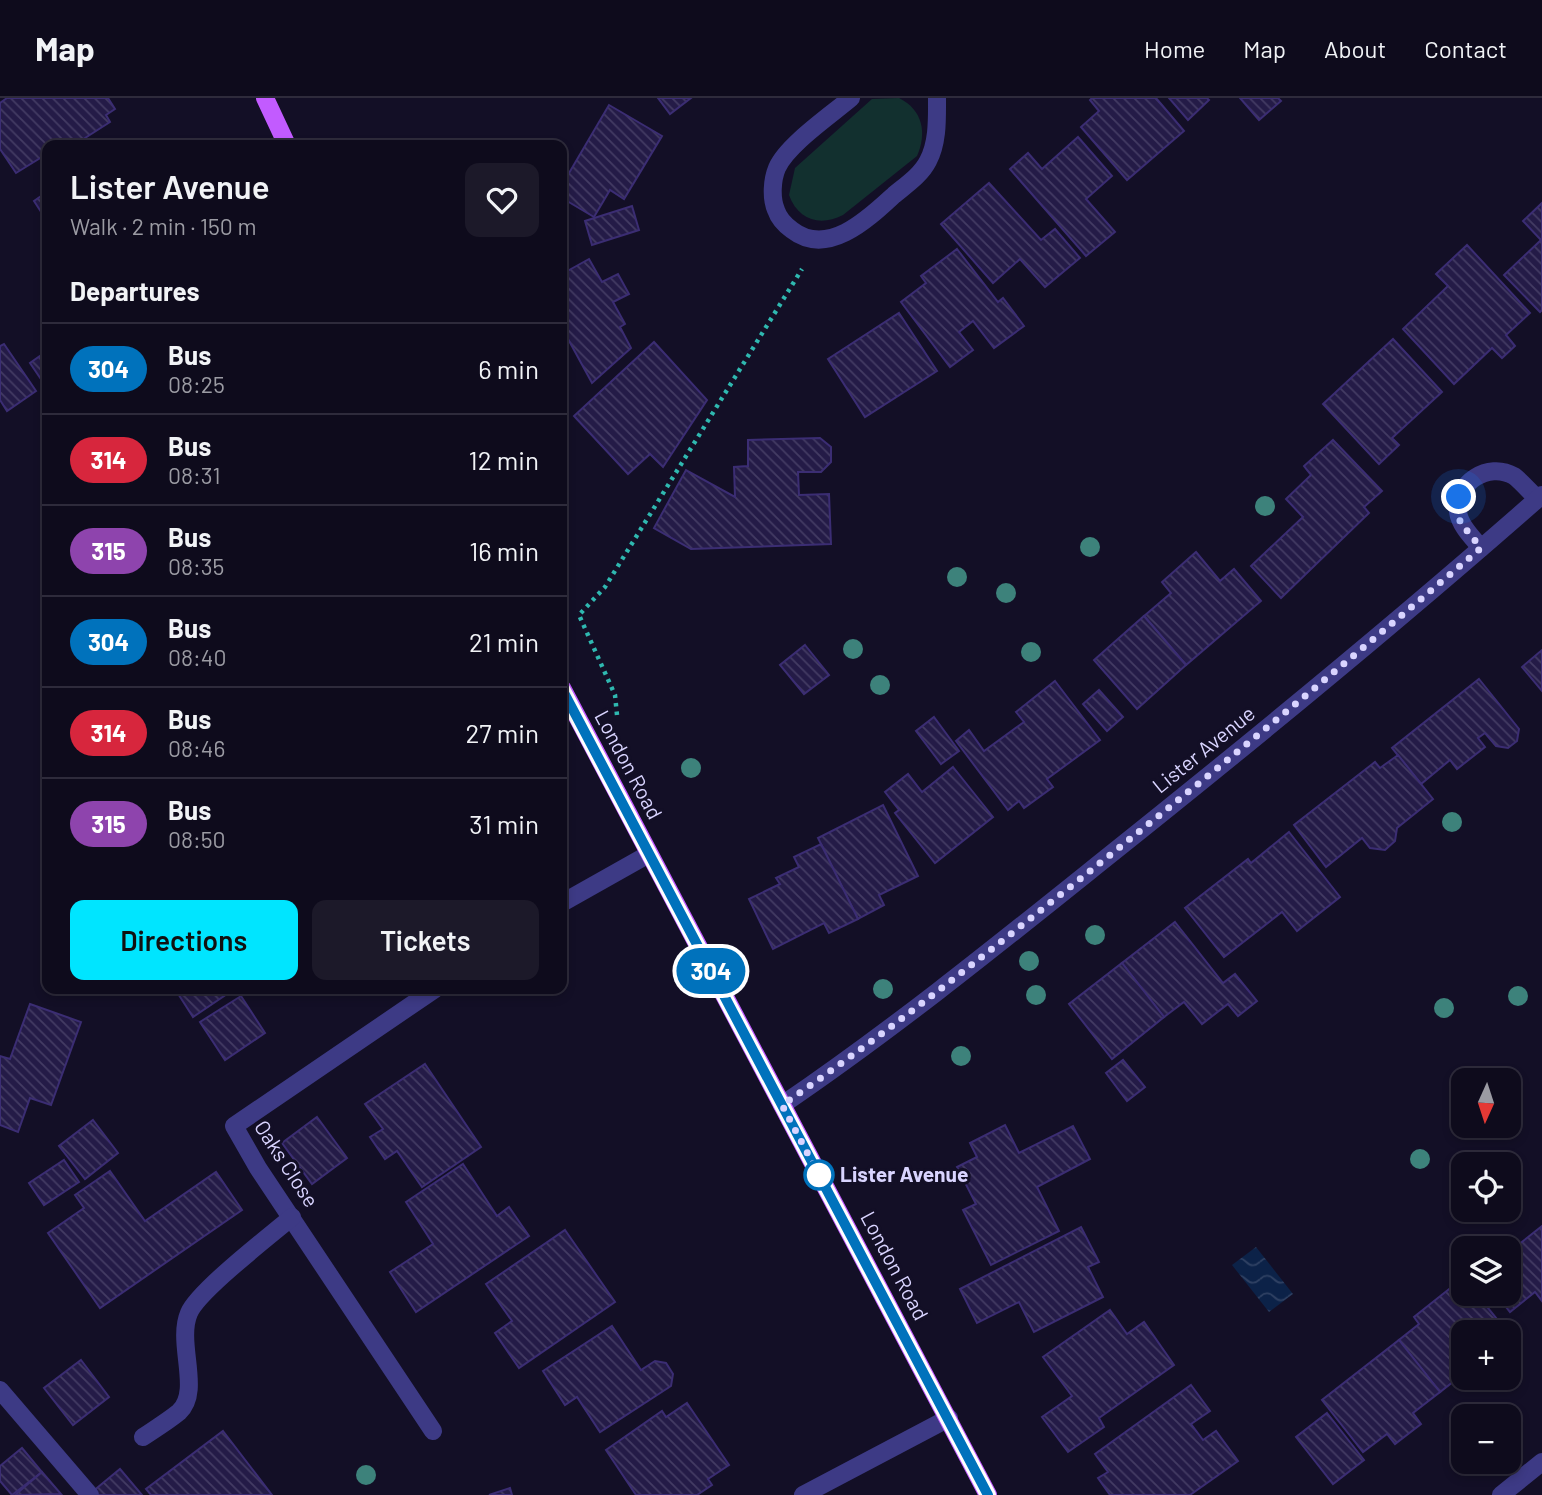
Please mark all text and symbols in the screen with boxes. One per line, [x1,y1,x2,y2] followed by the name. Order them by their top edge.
[35,28,95,68] text: Map
[1144,34,1205,63] text: Home
[1243,34,1286,63] text: Map
[1324,34,1386,63] text: About
[1424,34,1507,63] text: Contact
[465,163,539,237] button: heart
[70,166,270,206] text: Lister Avenue
[70,212,256,240] text: Walk · 2 min · 150 m
[70,275,200,306] text: Departures
[168,339,211,370] text: Bus
[478,353,539,384] text: 6 min
[88,354,129,383] text: 304
[168,370,225,398] text: 08:25
[168,430,211,461] text: Bus
[469,444,539,475] text: 12 min
[91,445,126,474] text: 314
[168,461,221,489] text: 08:31
[1441,479,1476,514] your location
[168,521,211,552] text: Bus
[469,535,539,566] text: 16 min
[91,536,126,565] text: 315
[168,552,224,580] text: 08:35
[168,612,211,643] text: Bus
[469,626,539,657] text: 21 min
[88,627,129,656] text: 304
[168,643,226,671] text: 08:40
[1147,700,1259,798] street label: Lister Avenue
[168,703,211,734] text: Bus
[590,706,668,823] street label: London Road
[465,717,539,748] text: 27 min
[91,718,126,747] text: 314
[168,734,225,762] text: 08:46
[168,794,211,825] text: Bus
[469,808,539,839] text: 31 min
[91,809,126,838] text: 315
[168,825,226,853] text: 08:50
[70,900,298,980] button: Directions
[312,900,539,980] button: Tickets
[671,948,751,994] line badge: 304
[690,956,732,985] text: 304
[1451,1068,1521,1138] north arrow
[1451,1068,1521,1474] map controls
[250,1115,325,1211] street label: Oaks Close
[1451,1152,1521,1222] button: locate
[804,1160,834,1190] marker: Lister Avenue
[840,1161,969,1186] place label: Lister Avenue
[856,1207,934,1324] street label: London Road
[1451,1236,1521,1306] button: layers
[1451,1320,1521,1390] button: +
[1451,1404,1521,1474] button: −

